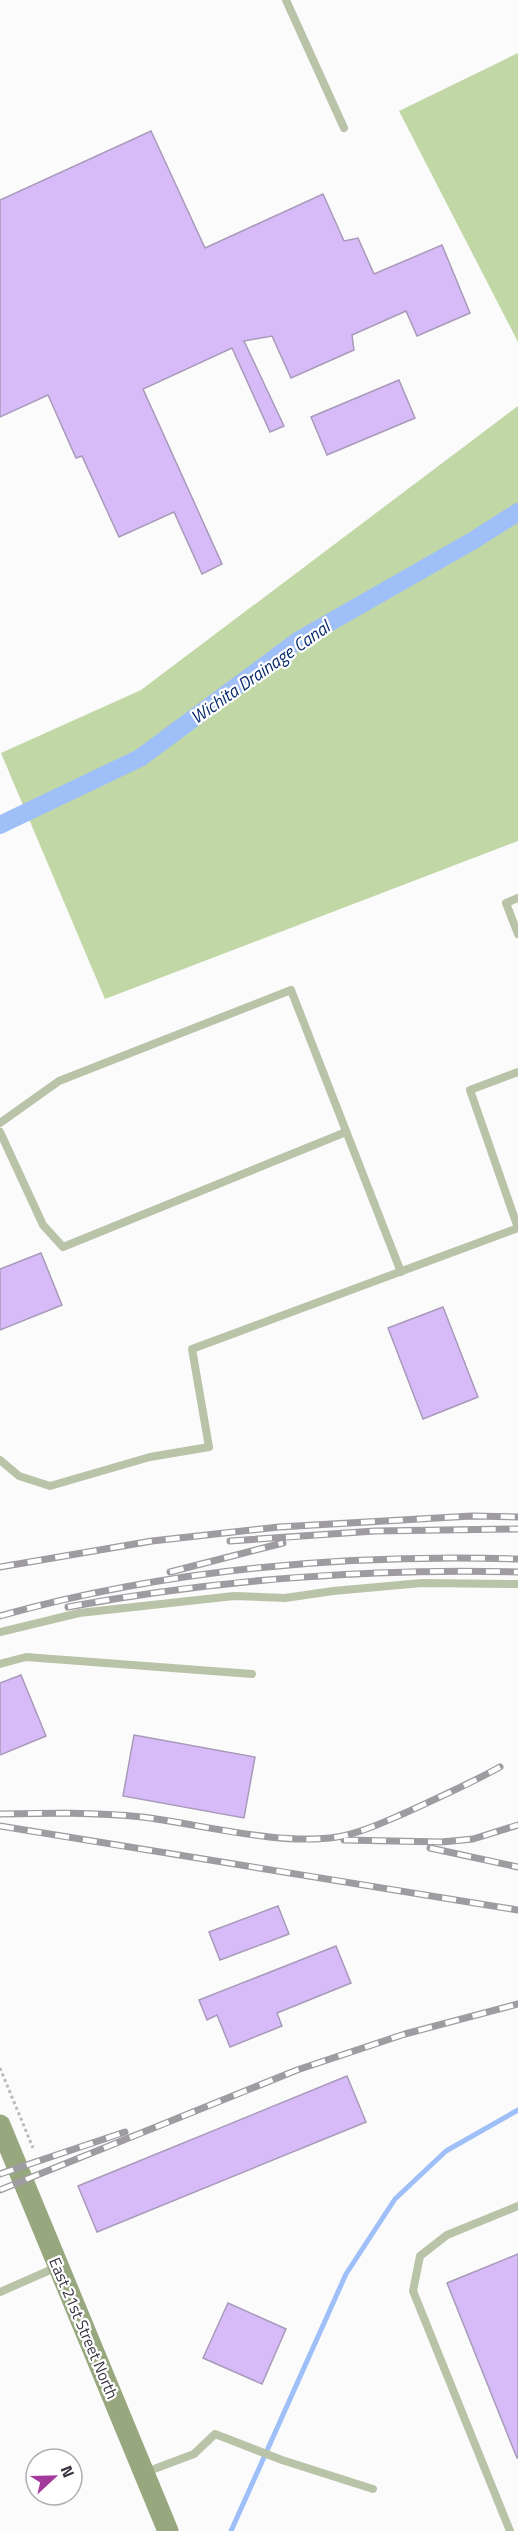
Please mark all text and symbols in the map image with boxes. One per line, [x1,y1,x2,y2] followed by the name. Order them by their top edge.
[185,612,337,730] water label: Wichita Drainage Canal
[43,2254,125,2402] street label: East 21st Street North
[24,2447,84,2507] north arrow
[55,2462,81,2481] text: N

